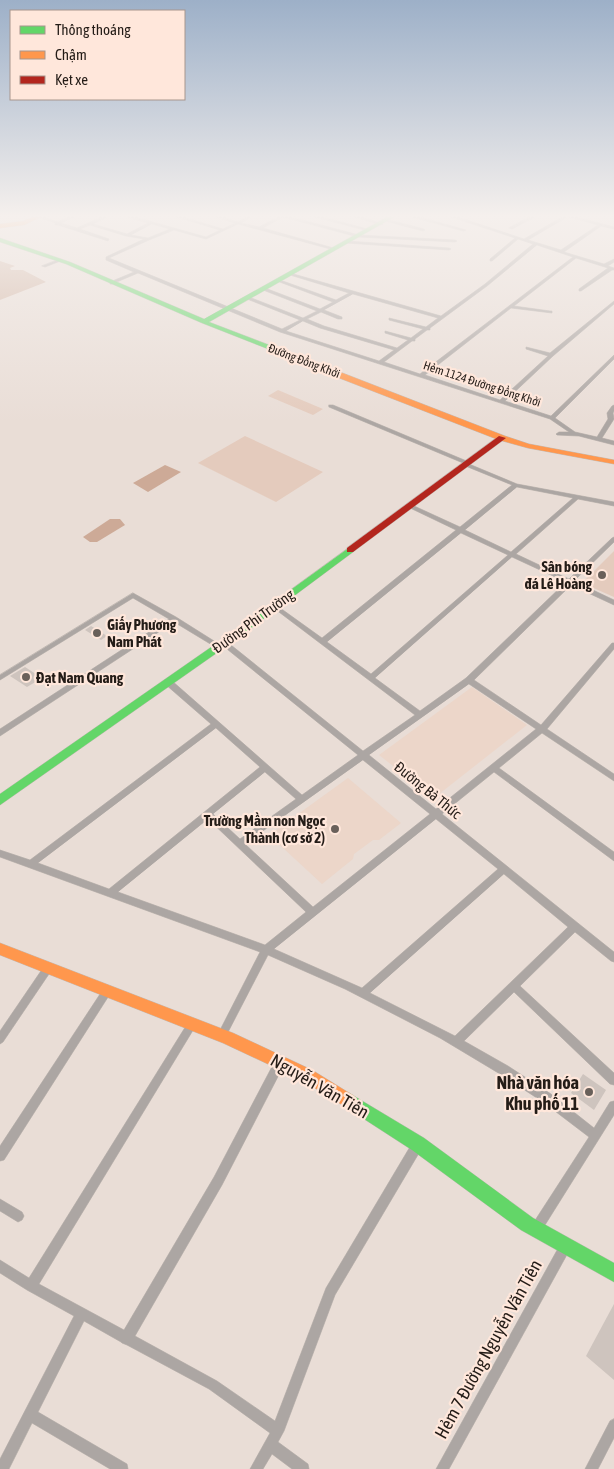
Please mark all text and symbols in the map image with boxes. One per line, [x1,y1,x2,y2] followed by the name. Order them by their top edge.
[10,10,185,100] legend
[55,21,131,38] text: Thông thoáng
[55,46,87,63] text: Chậm
[55,71,88,88] text: Kẹt xe
[266,341,342,381] street label: Đường Đồng Khởi
[421,358,543,410] street label: Hẻm 1124 Đường Đồng Khởi
[525,558,593,592] place label: Sân bóng đá Lê Hoàng
[596,569,608,581] marker: Sân bóng đá Lê Hoàng
[209,585,298,656] street label: Đường Phi Trường
[107,616,177,650] place label: Giấy Phương Nam Phát
[91,627,103,639] marker: Giấy Phương Nam Phát
[36,669,124,686] place label: Đạt Nam Quang
[20,671,32,683] marker: Đạt Nam Quang
[391,758,465,822] street label: Đường Bà Thức
[204,812,325,846] place label: Trường Mầm non Ngọc Thành (cơ sở 2)
[329,823,341,835] marker: Trường Mầm non Ngọc Thành (cơ sở 2)
[267,1049,373,1123] street label: Nguyễn Văn Tiên
[496,1072,579,1114] place label: Nhà văn hóa Khu phố 11
[583,1086,595,1098] marker: Nhà văn hóa Khu phố 11
[430,1256,546,1442] street label: Hẻm 7 Đường Nguyễn Văn Tiên

